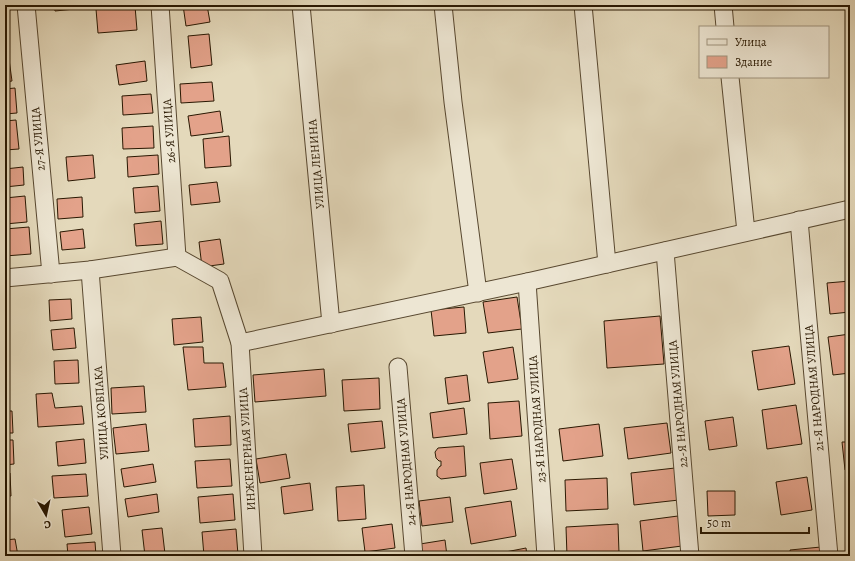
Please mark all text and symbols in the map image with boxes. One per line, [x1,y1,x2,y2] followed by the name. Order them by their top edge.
[699,26,829,78] legend
[735,34,767,50] text: Улица
[735,54,772,70] text: Здание
[159,97,179,164] street label: 26-Я УЛИЦА
[27,106,49,172] street label: 27-Я УЛИЦА
[304,117,328,210] street label: УЛИЦА ЛЕНИНА
[800,323,827,452] street label: 21-Я НАРОДНАЯ УЛИЦА
[664,338,692,469] street label: 22-Я НАРОДНАЯ УЛИЦА
[524,354,549,483] street label: 23-Я НАРОДНАЯ УЛИЦА
[90,365,112,460] street label: УЛИЦА КОВПАКА
[235,386,259,511] street label: ИНЖЕНЕРНАЯ УЛИЦА
[392,397,420,527] street label: 24-Я НАРОДНАЯ УЛИЦА
[26,495,66,535] north arrow
[701,509,809,535] scale bar
[707,515,731,531] text: 50 m
[43,516,52,532] text: С

